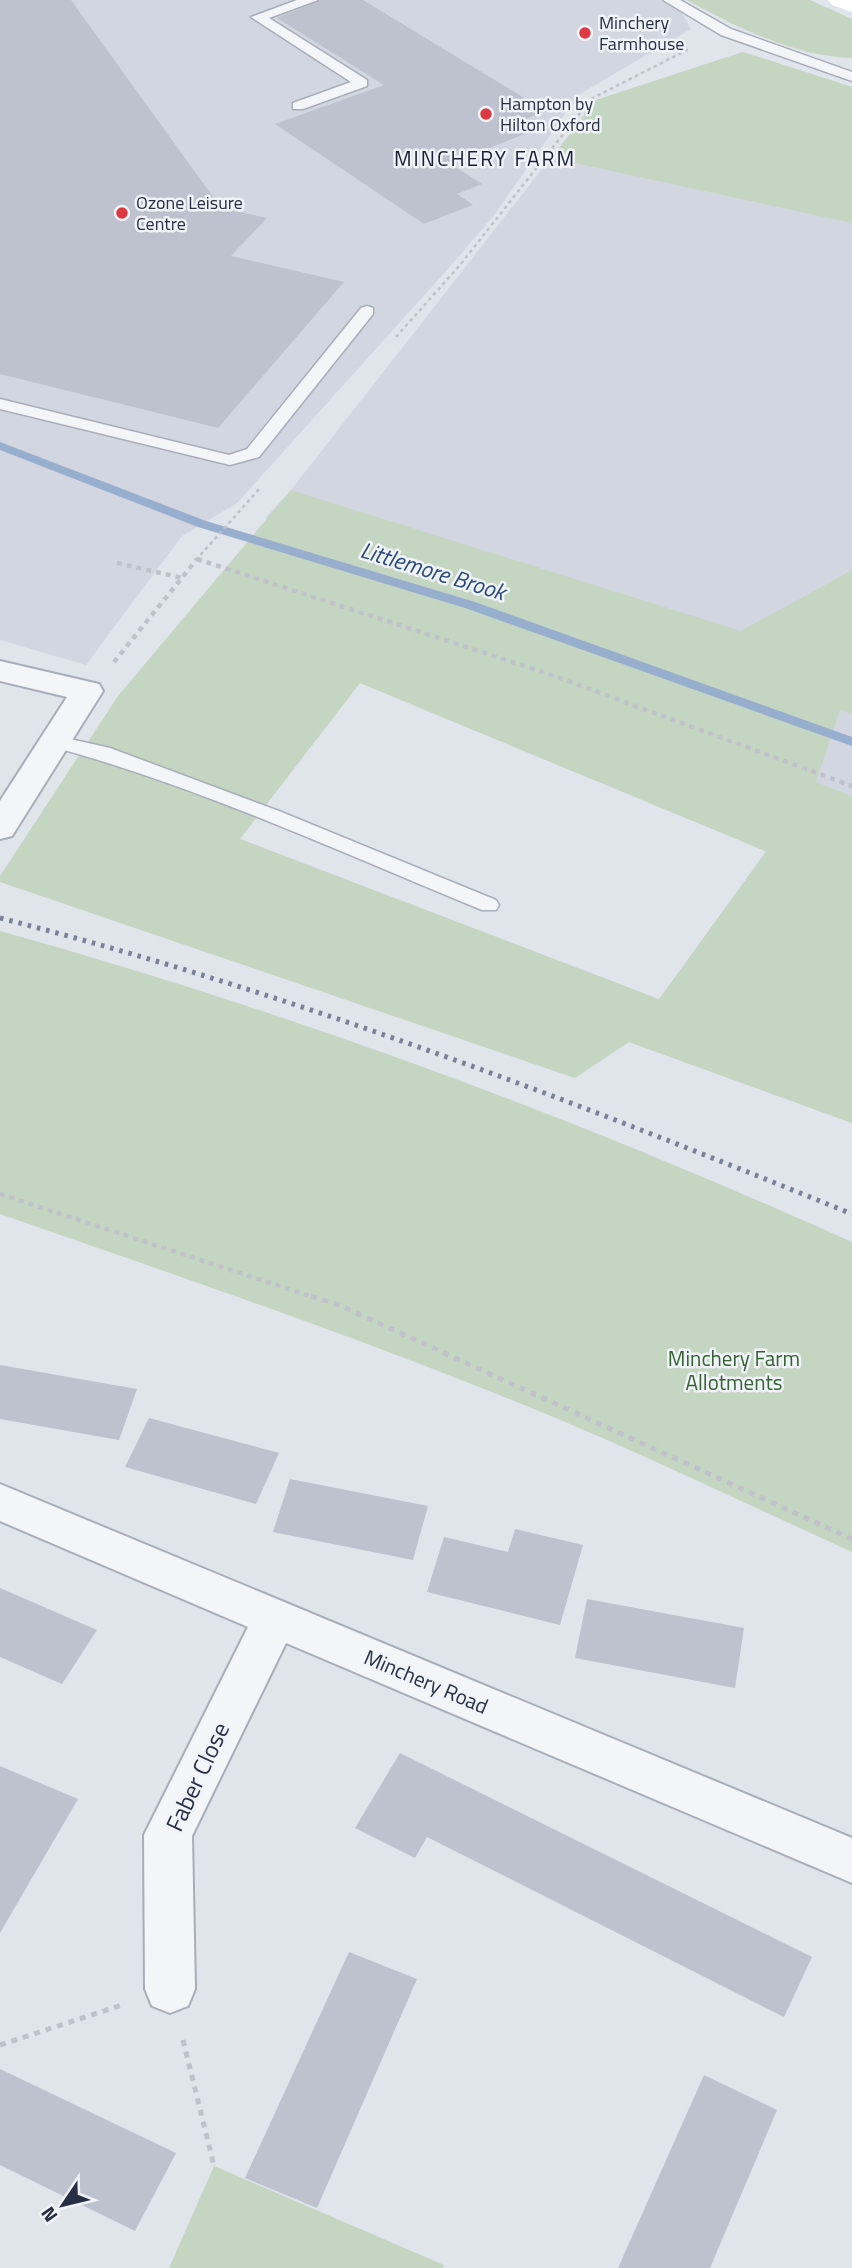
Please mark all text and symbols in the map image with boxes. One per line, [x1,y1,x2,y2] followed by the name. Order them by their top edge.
[599,9,684,57] place label: Minchery Farmhouse
[577,25,593,41] marker: Minchery Farmhouse
[500,90,601,138] place label: Hampton by Hilton Oxford
[478,106,494,122] marker: Hampton by Hilton Oxford
[394,142,576,174] district label: MINCHERY FARM
[136,189,243,237] place label: Ozone Leisure Centre
[114,205,130,221] marker: Ozone Leisure Centre
[356,532,513,610] water label: Littlemore Brook
[668,1342,800,1398] park label: Minchery Farm Allotments
[359,1641,493,1722] street label: Minchery Road
[156,1716,238,1837] street label: Faber Close
[28,2170,98,2240] north arrow
[33,2201,64,2229] text: N

